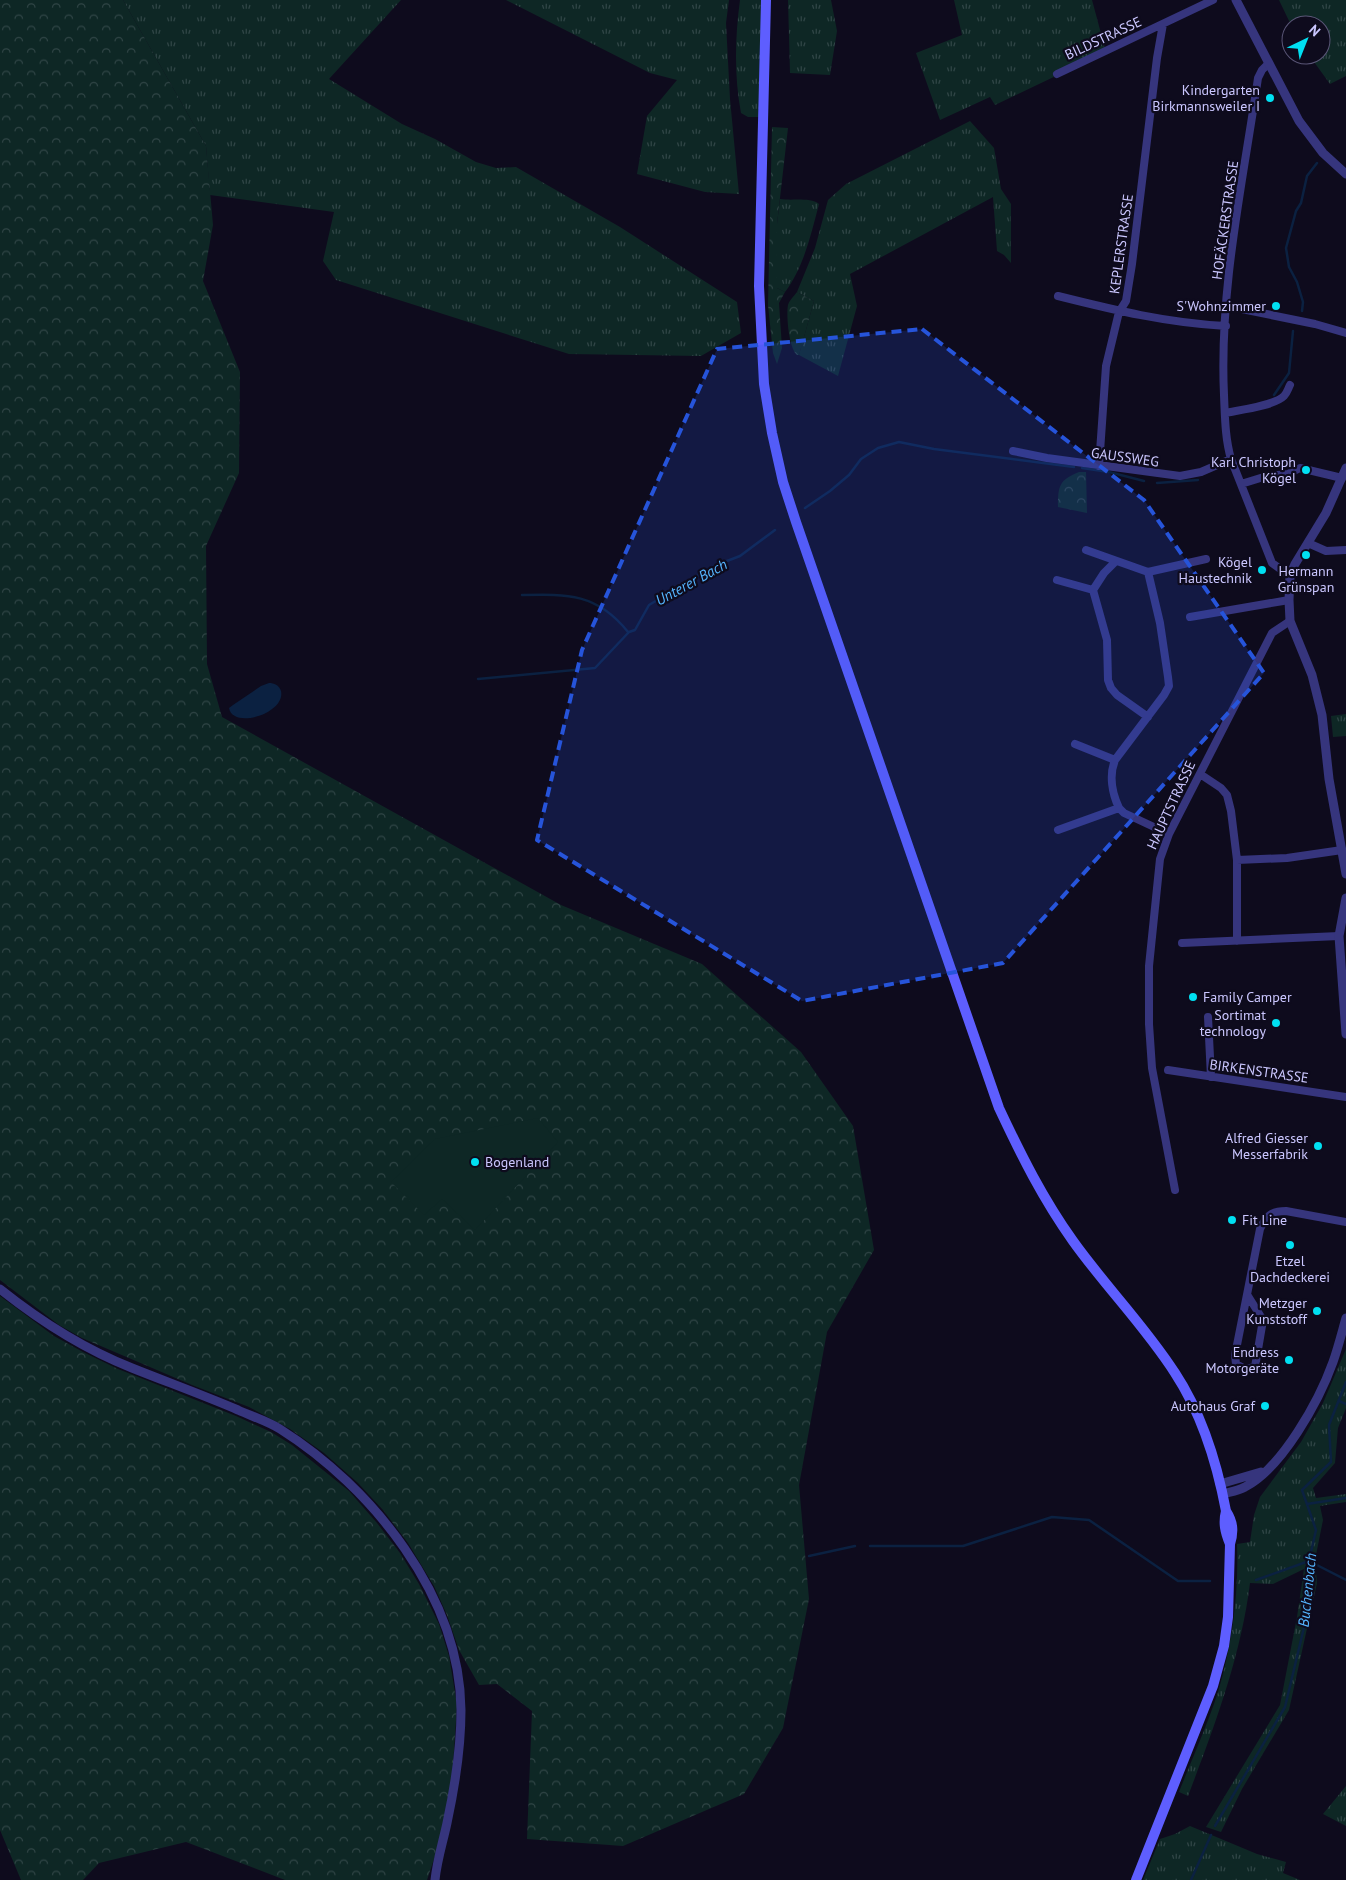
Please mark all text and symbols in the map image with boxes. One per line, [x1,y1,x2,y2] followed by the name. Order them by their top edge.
[1062,12,1144,64] street label: BILDSTRASSE
[1281,15,1331,65] north arrow
[1305,21,1324,40] text: N
[1152,81,1260,115] place label: Kindergarten Birkmannsweiler I
[1264,92,1276,104] marker: Kindergarten Birkmannsweiler I
[1208,159,1242,281] street label: HOFÄCKERSTRASSE
[1105,193,1137,295] street label: KEPLERSTRASSE
[1177,297,1266,315] place label: S'Wohnzimmer
[1270,300,1282,312] marker: S'Wohnzimmer
[1090,443,1160,471] street label: GAUSSWEG
[1211,453,1296,487] place label: Karl Christoph Kögel
[1300,464,1312,476] marker: Karl Christoph Kögel
[1300,549,1312,561] marker: Hermann Grünspan
[1179,553,1252,587] place label: Kögel Haustechnik
[652,554,730,610] water label: Unterer Bach
[1278,562,1334,596] place label: Hermann Grünspan
[1256,564,1268,576] marker: Kögel Haustechnik
[1143,758,1199,852] street label: HAUPTSTRASSE
[1203,988,1292,1006] place label: Family Camper
[1187,991,1199,1003] marker: Family Camper
[1200,1006,1266,1040] place label: Sortimat technology
[1270,1017,1282,1029] marker: Sortimat technology
[1208,1055,1310,1087] street label: BIRKENSTRASSE
[1225,1129,1308,1163] place label: Alfred Giesser Messerfabrik
[1312,1140,1324,1152] marker: Alfred Giesser Messerfabrik
[485,1153,549,1171] place label: Bogenland
[469,1156,481,1168] marker: Bogenland
[1242,1211,1287,1229] place label: Fit Line
[1226,1214,1238,1226] marker: Fit Line
[1284,1239,1296,1251] marker: Etzel Dachdeckerei
[1250,1252,1330,1286] place label: Etzel Dachdeckerei
[1246,1294,1308,1328] place label: Metzger Kunststoff
[1311,1305,1323,1317] marker: Metzger Kunststoff
[1206,1343,1279,1377] place label: Endress Motorgeräte
[1283,1354,1295,1366] marker: Endress Motorgeräte
[1171,1397,1256,1415] place label: Autohaus Graf
[1259,1400,1271,1412] marker: Autohaus Graf
[1294,1552,1320,1628] water label: Buchenbach

